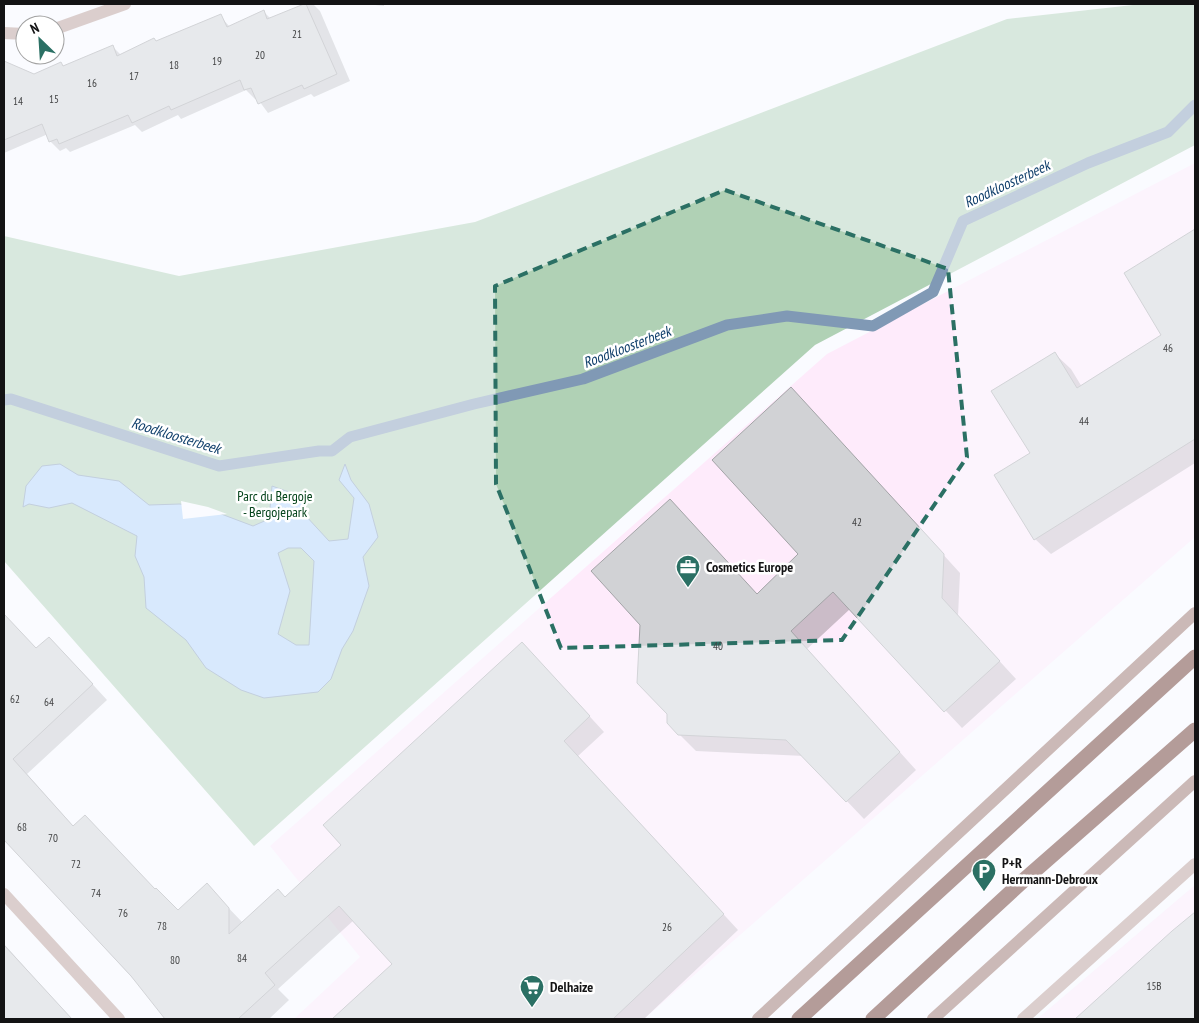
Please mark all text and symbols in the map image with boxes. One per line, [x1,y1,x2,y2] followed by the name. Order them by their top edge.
[15,15,65,65] north arrow
[27,18,42,38] text: N
[292,27,302,41] house number: 21
[255,48,265,62] house number: 20
[212,54,222,68] house number: 19
[169,58,179,72] house number: 18
[129,69,139,83] house number: 17
[87,76,97,90] house number: 16
[49,92,59,106] house number: 15
[13,94,23,108] house number: 14
[961,155,1055,212] water label: Roodkloosterbeek
[580,320,675,372] water label: Roodkloosterbeek
[1163,341,1173,355] house number: 46
[129,413,225,459] water label: Roodkloosterbeek
[1079,414,1089,428] house number: 44
[237,487,313,521] park label: Parc du Bergoje - Bergojepark
[852,515,862,529] house number: 42
[675,554,701,588] office icon: Cosmetics Europe
[706,558,793,576] place label: Cosmetics Europe
[713,639,723,653] house number: 40
[10,692,20,706] house number: 62
[44,695,54,709] house number: 64
[17,820,27,834] house number: 68
[48,831,58,845] house number: 70
[1002,854,1099,888] place label: P+R Herrmann-Debroux
[71,857,81,871] house number: 72
[971,858,997,892] parking icon: P+R Herrmann-Debroux
[91,886,101,900] house number: 74
[118,906,128,920] house number: 76
[157,919,167,933] house number: 78
[662,920,672,934] house number: 26
[237,951,247,965] house number: 84
[170,953,180,967] house number: 80
[519,974,545,1008] supermarket icon: Delhaize
[550,978,593,996] place label: Delhaize
[1146,979,1162,993] house number: 15B

